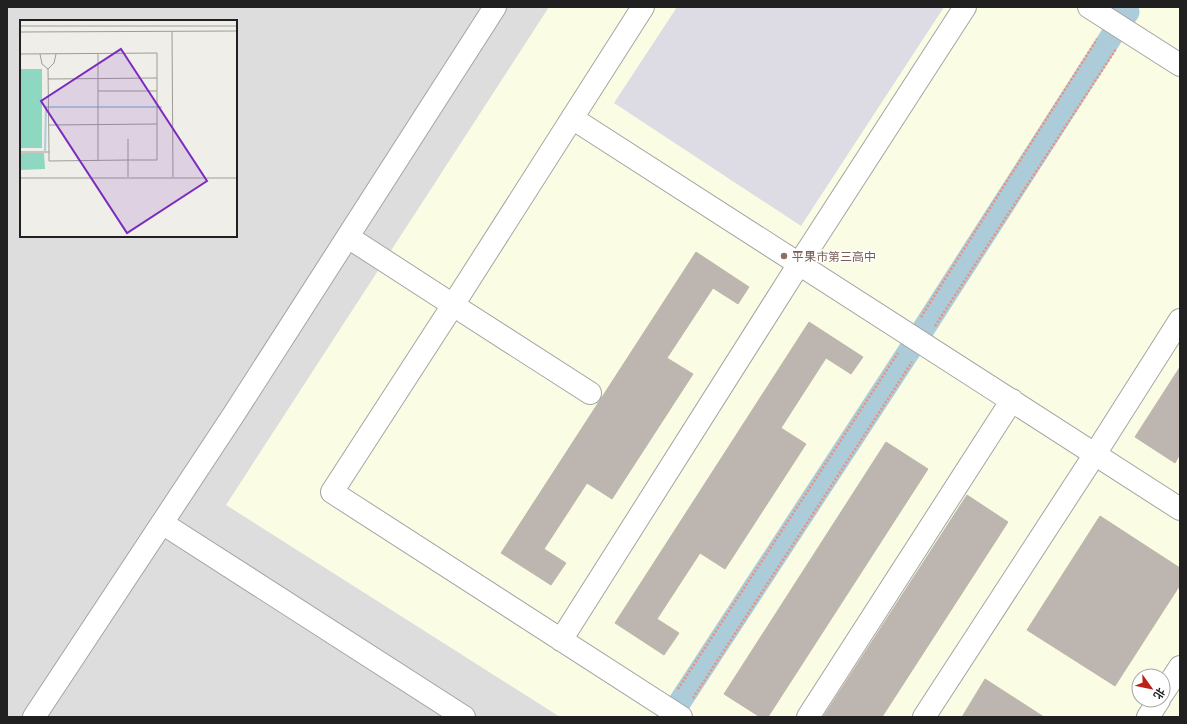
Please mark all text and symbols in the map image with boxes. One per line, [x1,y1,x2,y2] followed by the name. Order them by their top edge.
[20,20,237,237] inset map
[792,249,876,264] place label: 平果市第三高中
[779,251,789,261] marker: 平果市第三高中
[1131,668,1171,708] north arrow
[1151,685,1168,702] text: 北

